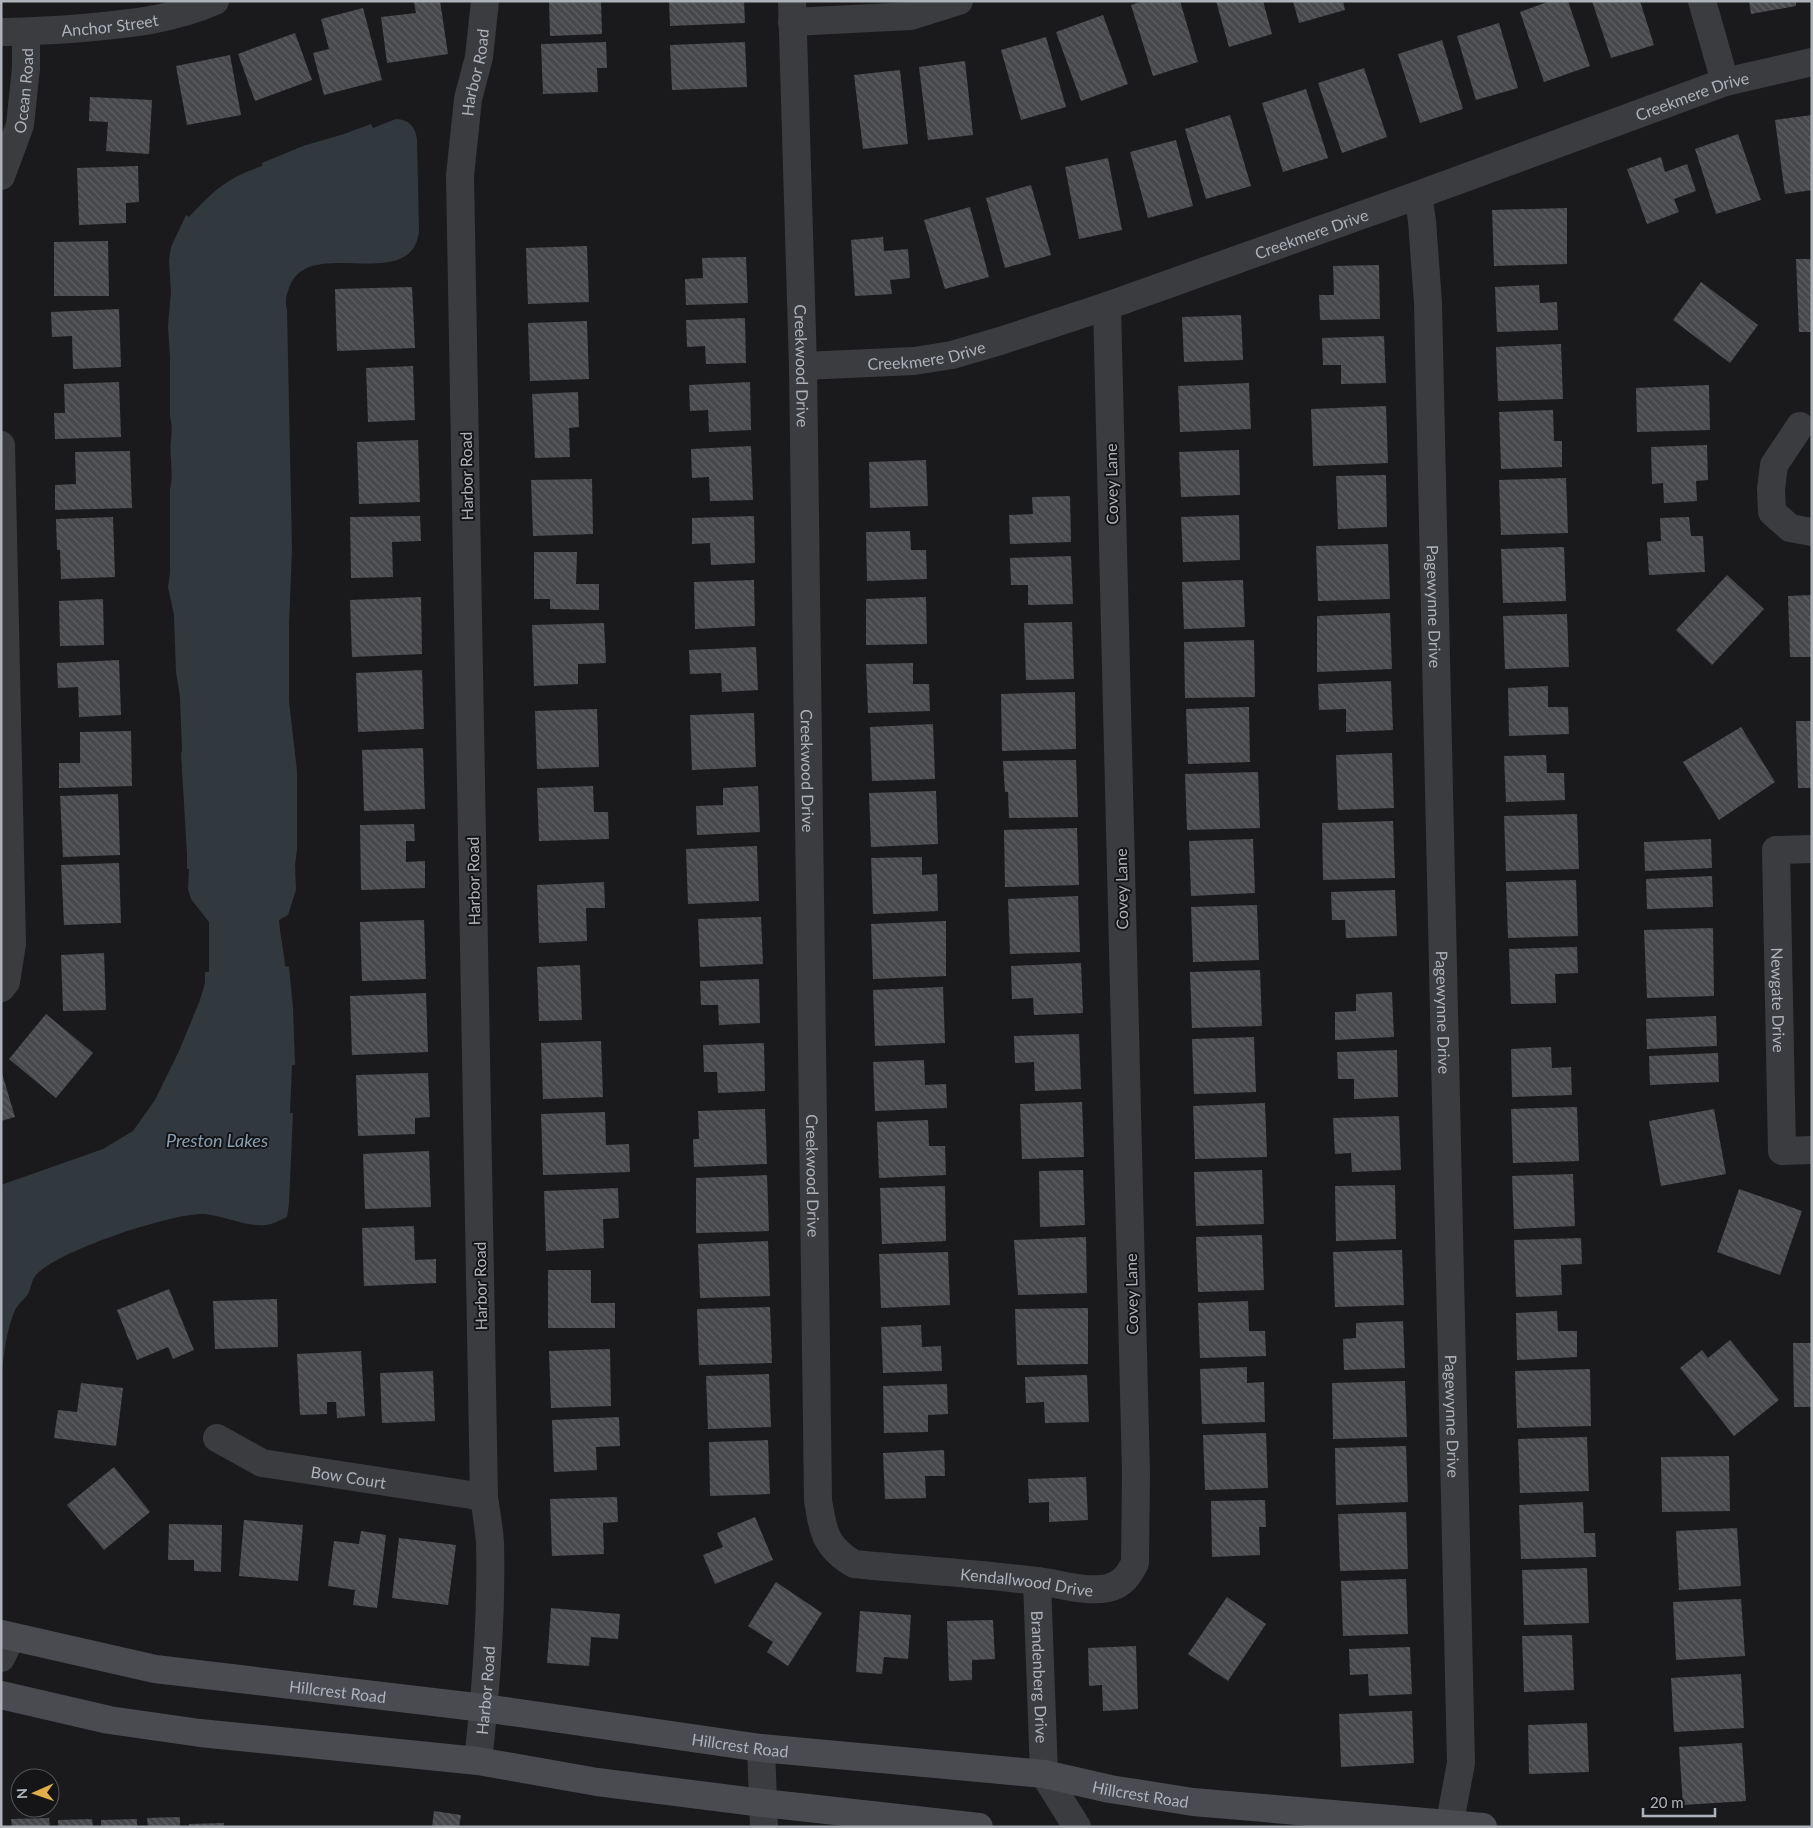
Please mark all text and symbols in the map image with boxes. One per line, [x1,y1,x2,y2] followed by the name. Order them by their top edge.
[61,9,160,39] street label: Anchor Street
[457,28,491,117] street label: Harbor Road
[8,48,36,136] street label: Ocean Road
[1633,67,1751,124] street label: Creekmere Drive
[1252,204,1370,262] street label: Creekmere Drive
[792,304,813,427] street label: Creekwood Drive
[867,336,987,373] street label: Creekmere Drive
[456,431,476,521] street label: Harbor Road
[1101,443,1121,525] street label: Covey Lane
[1424,545,1446,668] street label: Pagewynne Drive
[798,709,819,832] street label: Creekwood Drive
[463,836,483,926] street label: Harbor Road
[1111,848,1131,930] street label: Covey Lane
[1768,947,1790,1053] street label: Newgate Drive
[1433,950,1455,1074] street label: Pagewynne Drive
[803,1114,824,1237] street label: Creekwood Drive
[166,1129,268,1151] water label: Preston Lakes
[470,1241,490,1331] street label: Harbor Road
[1121,1253,1141,1335] street label: Covey Lane
[1442,1354,1464,1478] street label: Pagewynne Drive
[310,1461,388,1491] street label: Bow Court
[960,1564,1094,1599] street label: Kendallwood Drive
[1029,1610,1052,1744] street label: Brandenberg Drive
[471,1645,498,1736] street label: Harbor Road
[288,1676,387,1706] street label: Hillcrest Road
[691,1729,789,1760] street label: Hillcrest Road
[10,1768,60,1818] north arrow
[1091,1776,1190,1811] street label: Hillcrest Road
[1643,1786,1716,1818] scale bar
[13,1788,30,1799] text: N
[1650,1793,1684,1811] text: 20 m

